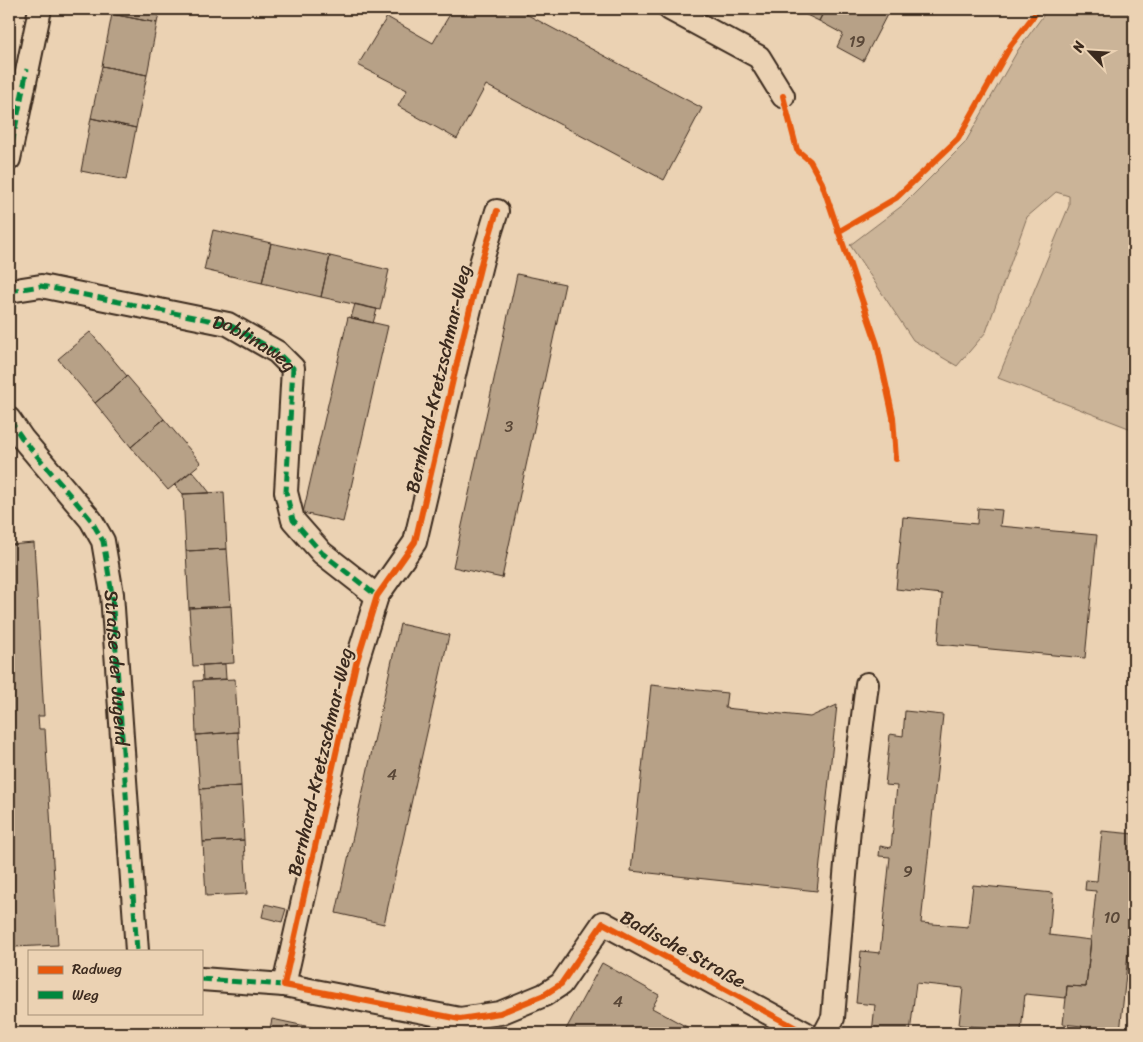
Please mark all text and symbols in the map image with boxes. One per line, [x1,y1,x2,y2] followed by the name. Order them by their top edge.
[849,27,866,56] house number: 19
[1066,28,1116,78] north arrow
[1065,37,1092,57] text: N
[396,261,480,497] street label: Bernhard-Kretzschmar-Weg
[210,305,305,380] street label: Doblinaweg
[505,412,514,441] house number: 3
[95,589,139,749] street label: Straße der Jugend
[278,644,362,880] street label: Bernhard-Kretzschmar-Weg
[387,760,397,789] house number: 4
[903,857,913,886] house number: 9
[614,901,752,997] street label: Badische Straße
[1104,903,1120,932] house number: 10
[28,950,202,1014] legend
[72,956,122,982] text: Radweg
[72,982,99,1008] text: Weg
[613,987,623,1016] house number: 4

